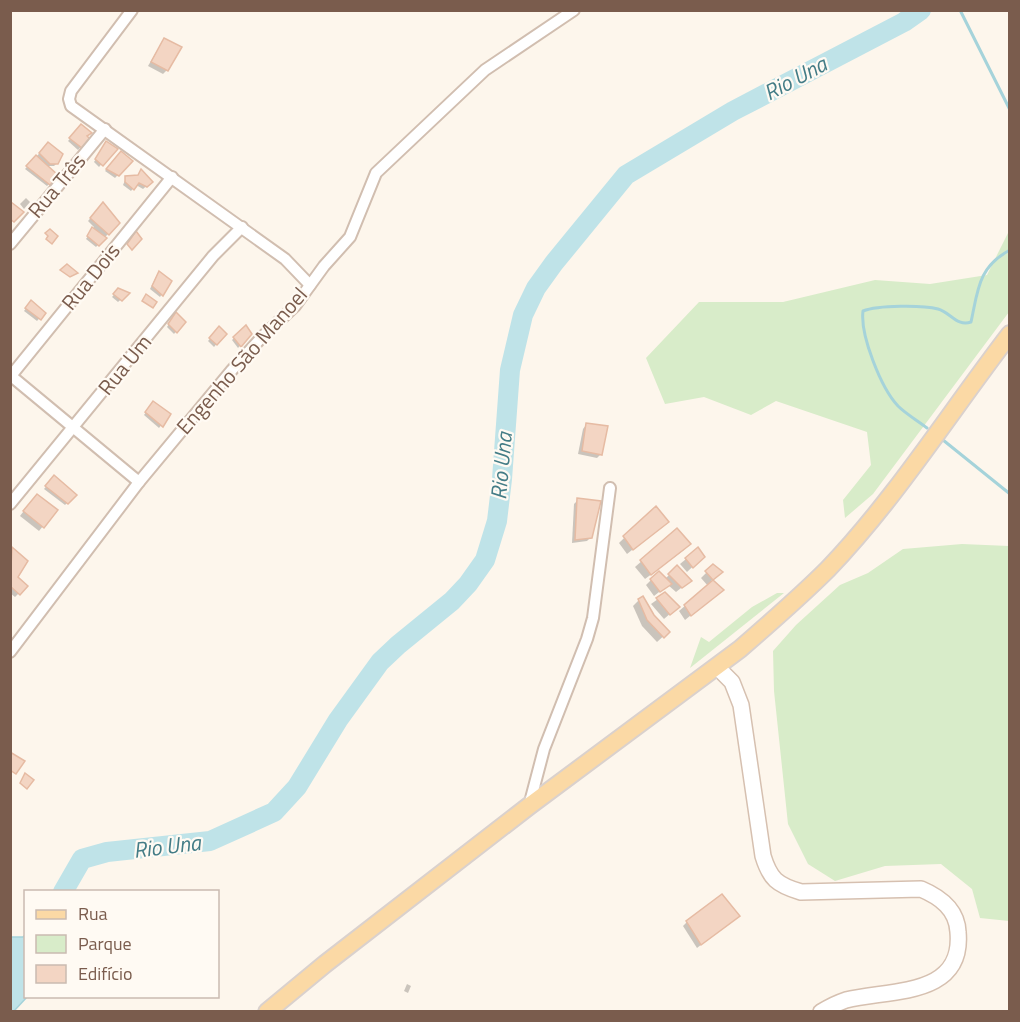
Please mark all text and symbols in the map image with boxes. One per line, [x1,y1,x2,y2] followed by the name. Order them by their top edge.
[757,46,835,109] water label: Rio Una
[20,146,93,225] street label: Rua Três
[53,236,127,317] street label: Rua Dois
[168,280,314,441] street label: Engenho São Manoel
[90,327,159,402] street label: Rua Um
[481,429,521,501] water label: Rio Una
[131,825,205,867] water label: Rio Una
[24,890,219,998] legend
[78,900,108,927] text: Rua
[78,930,132,957] text: Parque
[78,960,132,987] text: Edifício

